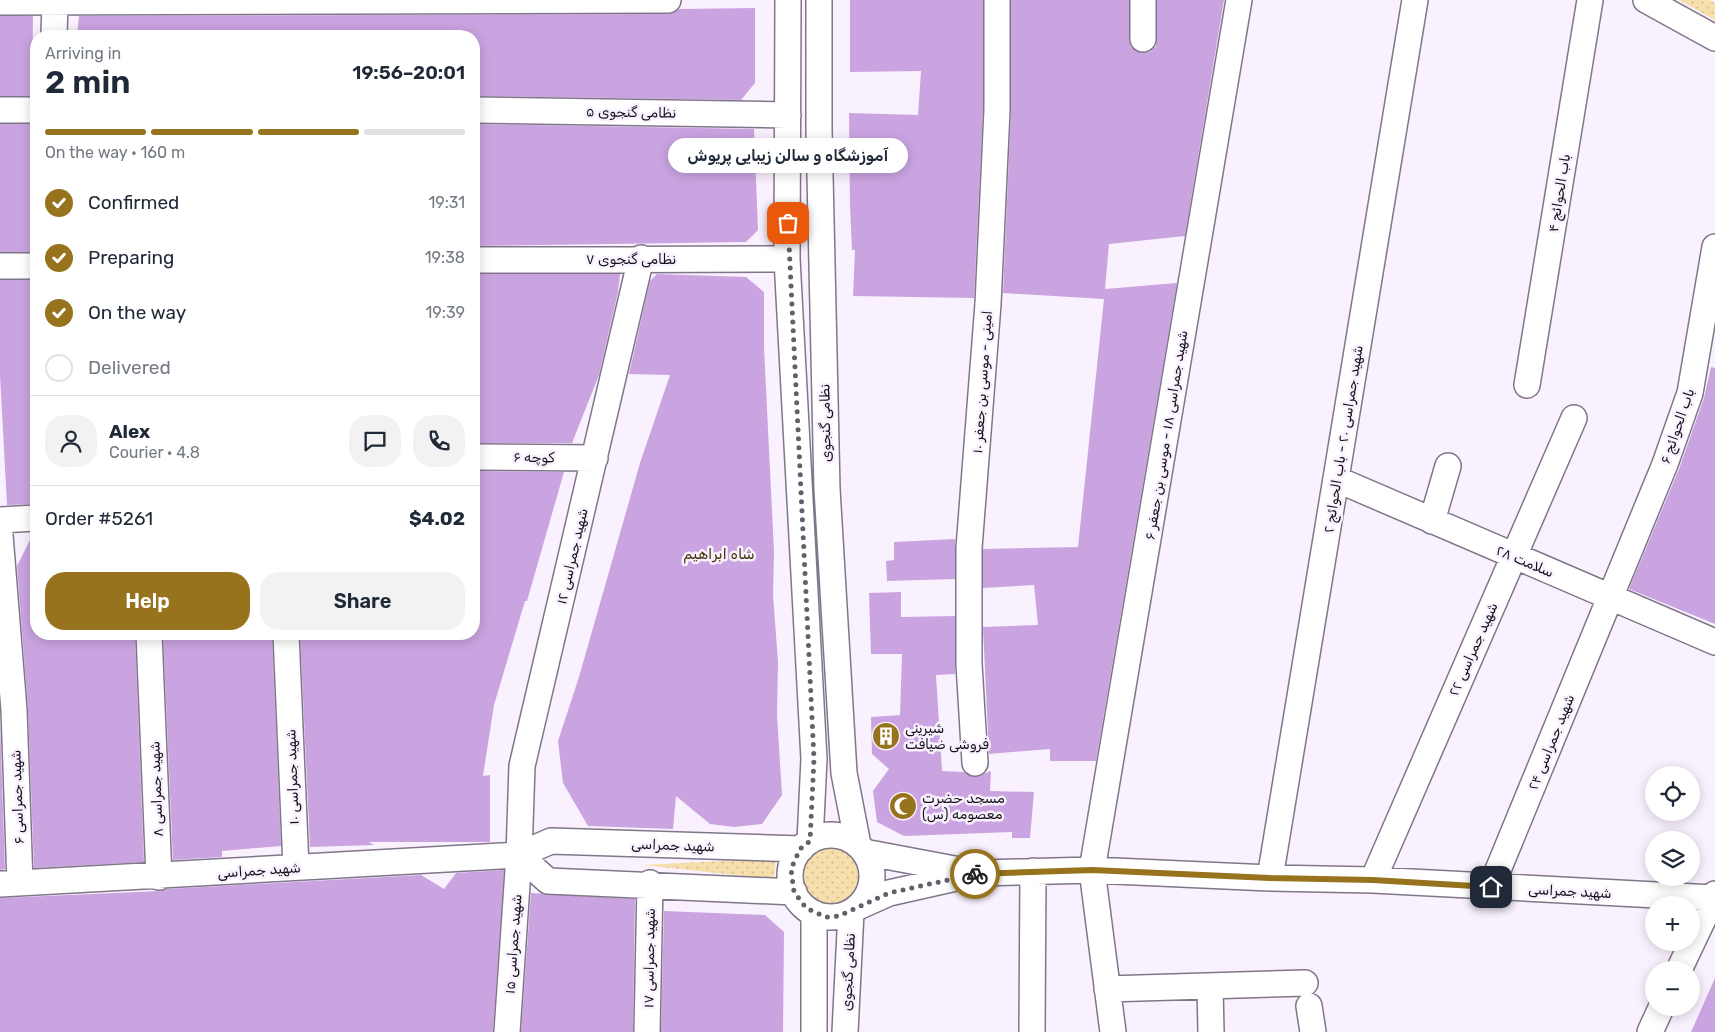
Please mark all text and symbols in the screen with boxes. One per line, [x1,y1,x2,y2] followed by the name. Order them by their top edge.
[45,44,121,63] text: Arriving in
[352,61,465,84] text: 19:56–20:01
[45,63,130,101] text: 2 min
[586,103,676,122] street label: نظامی گنجوی ۵
[668,138,908,173] callout: آموزشگاه و سالن زیبایی پریوش
[45,143,185,162] text: On the way · 160 m
[688,146,888,165] text: آموزشگاه و سالن زیبایی پریوش
[1545,153,1576,234] street label: باب الحوائج ۴
[45,189,73,217] icon: check
[88,191,179,214] text: Confirmed
[428,193,465,212] text: 19:31
[767,202,809,244] pin
[774,209,802,237] icon: bag
[45,244,73,272] icon: check
[88,246,174,269] text: Preparing
[425,248,465,267] text: 19:38
[586,251,676,268] street label: نظامی گنجوی ۷
[45,299,73,327] icon: check
[88,301,186,324] text: On the way
[425,303,465,322] text: 19:39
[969,310,996,454] street label: امینی - موسی بن جعفر ۱۰
[1142,329,1191,541] street label: شهید جمراسی ۱۸ - موسی بن جعفر ۶
[1320,344,1369,534] street label: شهید جمراسی ۲۰ - باب الحوائج ۲
[88,356,171,379] text: Delivered
[816,384,835,462] street label: نظامی گنجوی
[1657,386,1700,467] street label: باب الحوائج ۶
[45,415,97,467] button: person
[349,415,401,467] button: chat
[413,415,465,467] button: phone
[109,420,150,443] text: Alex
[109,443,200,462] text: Courier · 4.8
[513,449,556,466] street label: کوچه ۶
[553,506,592,606] street label: شهید جمراسی ۱۲
[45,507,153,530] text: Order #5261
[409,507,465,530] text: $4.02
[1493,542,1556,581] street label: سلامت ۲۸
[683,545,755,564] district label: شاه ابراهیم
[45,572,250,630] button: Help
[260,572,465,630] button: Share
[1445,600,1502,699] street label: شهید جمراسی ۲۲
[1525,692,1578,792] street label: شهید جمراسی ۲۴
[905,720,989,753] place label: شیرینی فروشی ضیافت
[871,721,901,751] building icon: شیرینی فروشی ضیافت
[282,729,303,825] street label: شهید جمراسی ۱۰
[146,741,167,837] street label: شهید جمراسی ۸
[7,750,28,844] street label: شهید جمراسی ۶
[1645,766,1700,1016] map controls
[1645,766,1700,821] button: locate
[922,790,1005,823] place label: مسجد حضرت معصومه (س)
[888,791,918,821] mosque icon: مسجد حضرت معصومه (س)
[1645,831,1700,886] button: layers
[631,836,715,855] street label: شهید جمراسی
[950,849,1000,899] courier
[217,859,301,882] street label: شهید جمراسی
[961,860,989,888] icon: bike
[1470,866,1512,908] pin
[1477,873,1505,901] icon: home
[1528,881,1612,902] street label: شهید جمراسی
[502,894,525,995] street label: شهید جمراسی ۱۵
[1645,896,1700,951] button: +
[640,908,659,1008] street label: شهید جمراسی ۱۷
[838,933,859,1012] street label: نظامی گنجوی
[1645,961,1700,1016] button: −

